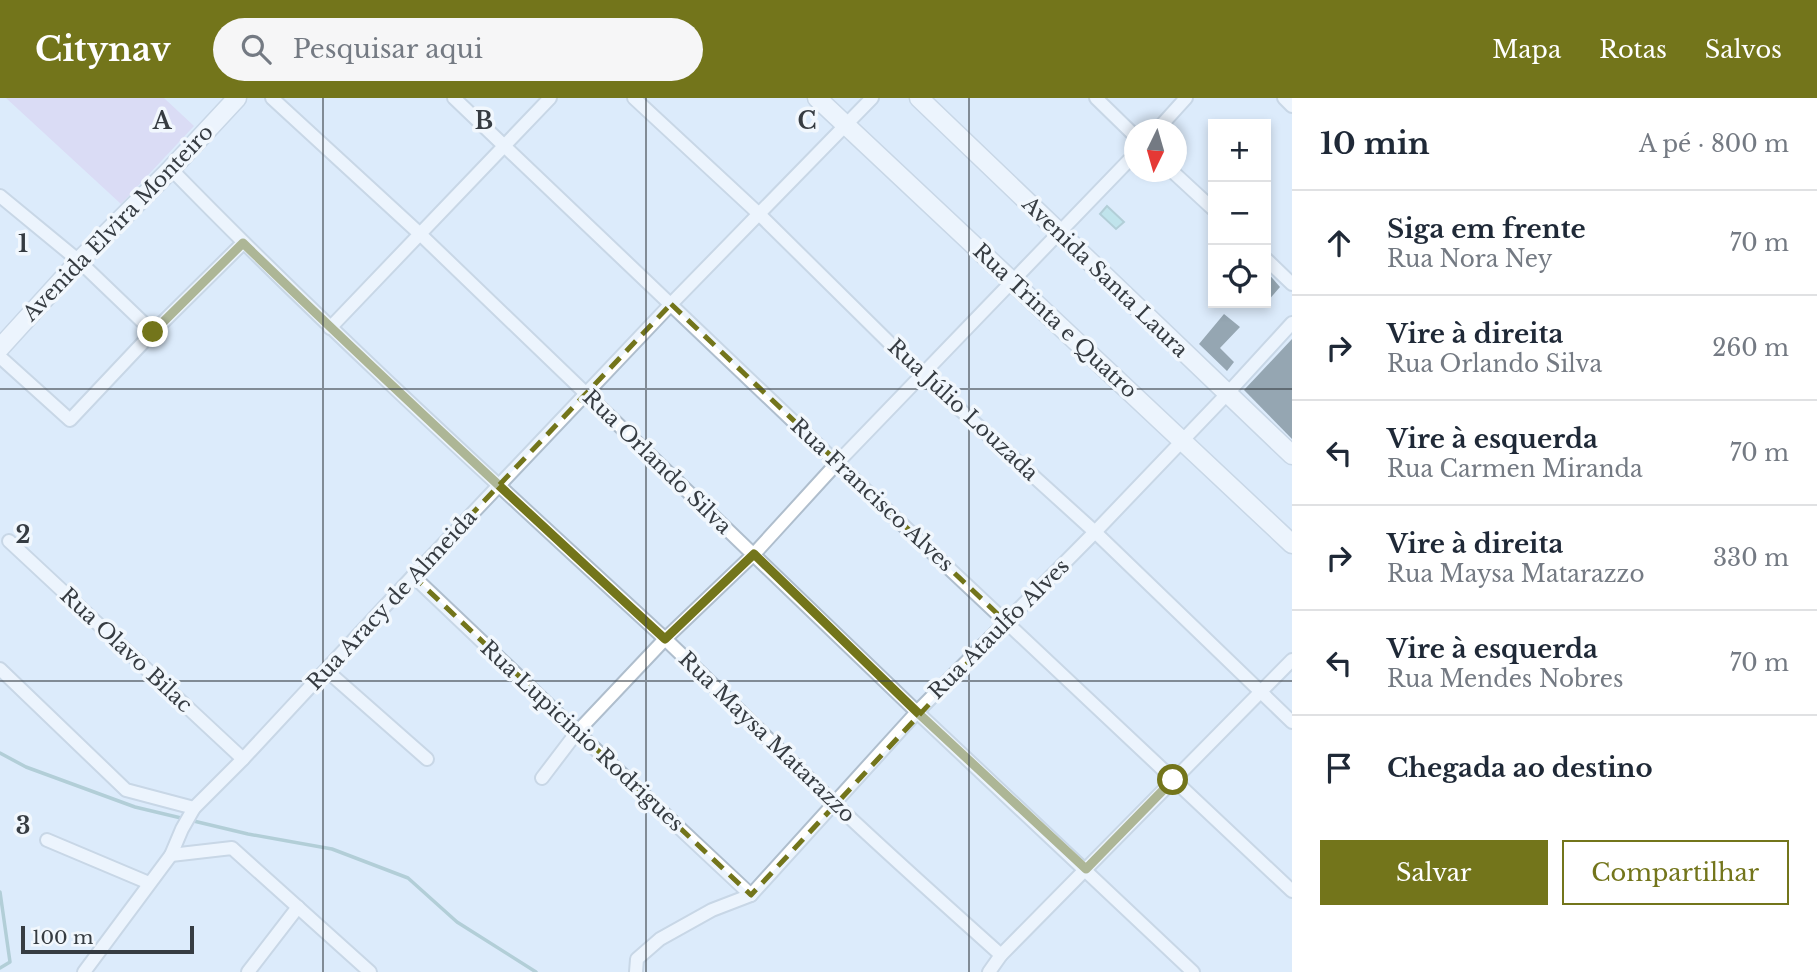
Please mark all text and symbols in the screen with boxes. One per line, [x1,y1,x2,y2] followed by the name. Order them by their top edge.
[213,18,703,81] search box
[35,29,171,70] text: Citynav
[237,30,275,68] icon: search
[293,33,483,65] text: Pesquisar aqui
[1492,35,1561,64] text: Mapa
[1599,35,1667,64] text: Rotas
[1705,35,1782,64] text: Salvos
[475,107,493,135] text: B
[798,107,816,135] text: C
[17,119,219,327] street label: Avenida Elvira Monteiro
[1124,119,1187,182] north arrow
[1208,119,1271,308] map controls
[1208,119,1271,182] button: +
[1320,125,1430,162] text: 10 min
[1639,130,1789,158] text: A pé · 800 m
[1208,182,1271,245] button: −
[1016,190,1194,363] street label: Avenida Santa Laura
[1387,213,1586,245] text: Siga em frente
[1320,224,1358,262] icon: ahead
[1730,229,1789,257] text: 70 m
[18,230,28,258] text: 1
[968,238,1142,404] street label: Rua Trinta e Quatro
[1208,245,1271,308] button: locate
[1387,245,1552,273] text: Rua Nora Ney
[137,316,168,347] route end
[1387,318,1563,350] text: Vire à direita
[1320,329,1358,367] icon: right
[882,334,1044,487] street label: Rua Júlio Louzada
[1712,334,1789,362] text: 260 m
[1387,350,1602,378] text: Rua Orlando Silva
[577,384,737,540] street label: Rua Orlando Silva
[785,413,959,577] street label: Rua Francisco Alves
[1387,423,1598,455] text: Vire à esquerda
[1320,434,1358,472] icon: left
[1730,439,1789,467] text: 70 m
[1387,455,1643,483] text: Rua Carmen Miranda
[302,504,483,696] street label: Rua Aracy de Almeida
[16,521,30,549] text: 2
[1387,528,1563,560] text: Vire à direita
[1320,539,1358,577] icon: right
[1713,544,1789,572] text: 330 m
[923,553,1075,705] street label: Rua Ataulfo Alves
[1387,560,1644,588] text: Rua Maysa Matarazzo
[55,582,197,718] street label: Rua Olavo Bilac
[1387,633,1598,665] text: Vire à esquerda
[475,635,689,837] street label: Rua Lupicinio Rodrigues
[1320,644,1358,682] icon: left
[673,646,861,828] street label: Rua Maysa Matarazzo
[1730,649,1789,677] text: 70 m
[1387,665,1623,693] text: Rua Mendes Nobres
[1320,749,1358,787] icon: arrive
[1387,752,1653,784] text: Chegada ao destino
[1157,764,1188,795] route start
[16,812,30,840] text: 3
[1320,840,1548,905] button: Salvar
[1562,840,1789,905] button: Compartilhar
[21,923,194,955] scale bar
[32,926,93,949] text: 100 m

